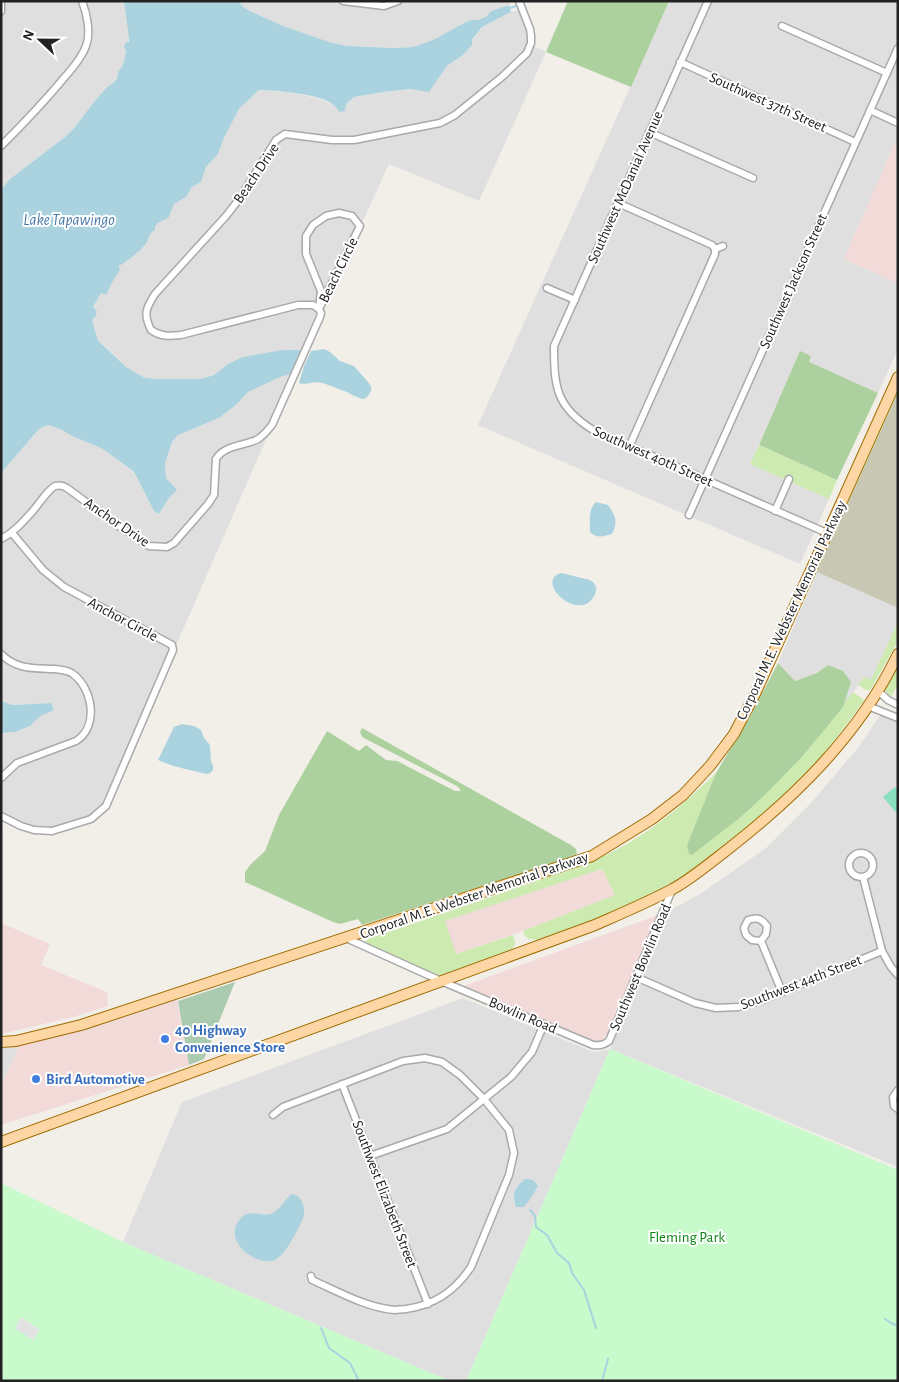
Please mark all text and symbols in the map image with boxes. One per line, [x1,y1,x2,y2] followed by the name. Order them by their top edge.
[15,15,65,65] north arrow
[21,28,37,43] text: N
[707,70,829,135] street label: Southwest 37th Street
[585,109,666,266] street label: Southwest McDanial Avenue
[231,140,282,206] street label: Beach Drive
[757,211,830,351] street label: Southwest Jackson Street
[23,212,115,229] water label: Lake Tapawingo
[316,235,361,305] street label: Beach Circle
[591,423,715,490] street label: Southwest 40th Street
[81,495,152,550] street label: Anchor Drive
[734,498,849,722] street label: Corporal M.E. Webster Memorial Parkway
[85,595,160,644] street label: Anchor Circle
[358,849,591,942] street label: Corporal M.E. Webster Memorial Parkway
[607,901,674,1033] street label: Southwest Bowlin Road
[738,952,864,1012] street label: Southwest 44th Street
[486,994,559,1037] street label: Bowlin Road
[175,1023,285,1055] place label: 40 Highway Convenience Store
[159,1033,171,1045] marker: 40 Highway Convenience Store
[46,1072,145,1087] place label: Bird Automotive
[30,1073,42,1085] marker: Bird Automotive
[350,1118,420,1270] street label: Southwest Elizabeth Street
[649,1230,725,1245] park label: Fleming Park

